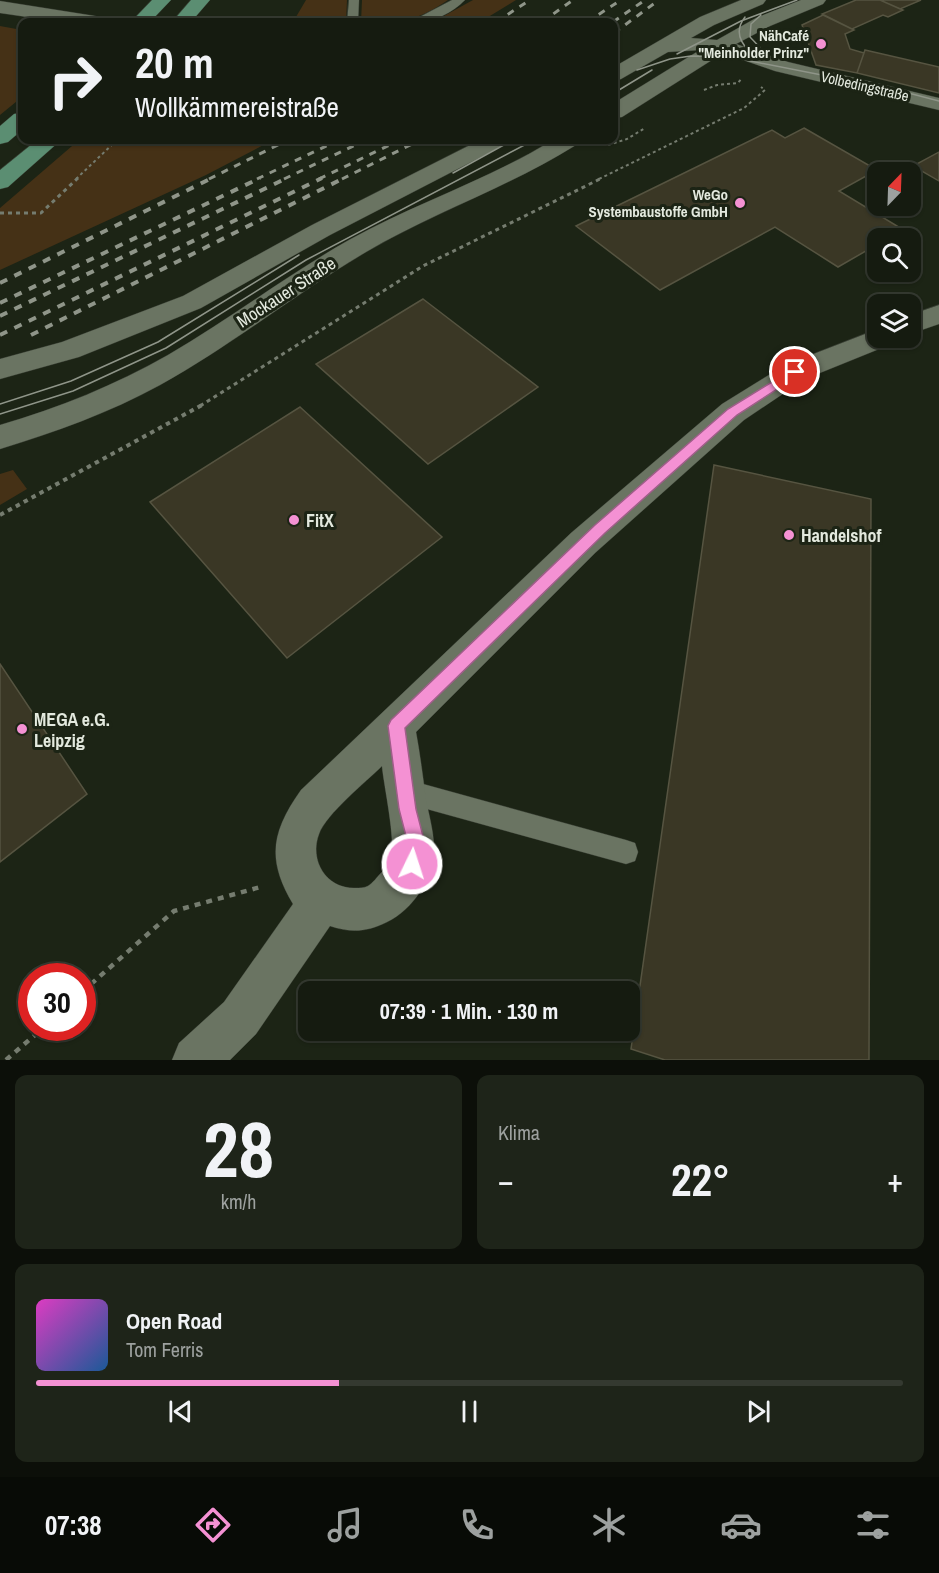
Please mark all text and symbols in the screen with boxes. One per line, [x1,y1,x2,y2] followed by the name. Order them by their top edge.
[698,25,809,63] place label: NähCafé "Meinholder Prinz"
[135,35,214,91] text: 20 m
[814,37,828,51] marker: NähCafé "Meinholder Prinz"
[36,42,114,120] icon: right
[819,66,911,106] street label: Volbedingstraße
[135,89,339,125] text: Wollkämmereistraße
[867,162,921,216] north arrow
[867,162,921,348] map controls
[589,184,728,222] place label: WeGo Systembaustoffe GmbH
[733,196,747,210] marker: WeGo Systembaustoffe GmbH
[867,228,921,282] button: search
[232,251,340,333] street label: Mockauer Straße
[867,294,921,348] button: layers
[769,346,820,397] pin
[778,355,811,388] icon: arrive
[306,508,334,533] place label: FitX
[287,513,301,527] marker: FitX
[801,523,881,548] place label: Handelshof
[782,528,796,542] marker: Handelshof
[34,707,110,753] place label: MEGA e.G. Leipzig
[15,722,29,736] marker: MEGA e.G. Leipzig
[380,832,444,896] position arrow
[18,963,96,1041] speed limit sign: 30
[380,996,558,1026] text: 07:39 · 1 Min. · 130 m
[203,1096,274,1201] text: 28
[498,1119,540,1146] text: Klima
[671,1149,730,1210] text: 22°
[498,1158,514,1202] text: −
[887,1158,903,1202] text: +
[221,1188,256,1215] text: km/h
[126,1306,222,1336] text: Open Road
[126,1336,204,1363] text: Tom Ferris
[164,1395,197,1428] icon: previous
[453,1395,486,1428] icon: pause
[742,1395,775,1428] icon: next
[192,1504,234,1546] icon: directions
[324,1504,366,1546] icon: music
[456,1504,498,1546] icon: phone
[588,1504,630,1546] icon: climate
[720,1504,762,1546] icon: car
[852,1504,894,1546] icon: filters
[45,1507,102,1543] text: 07:38

